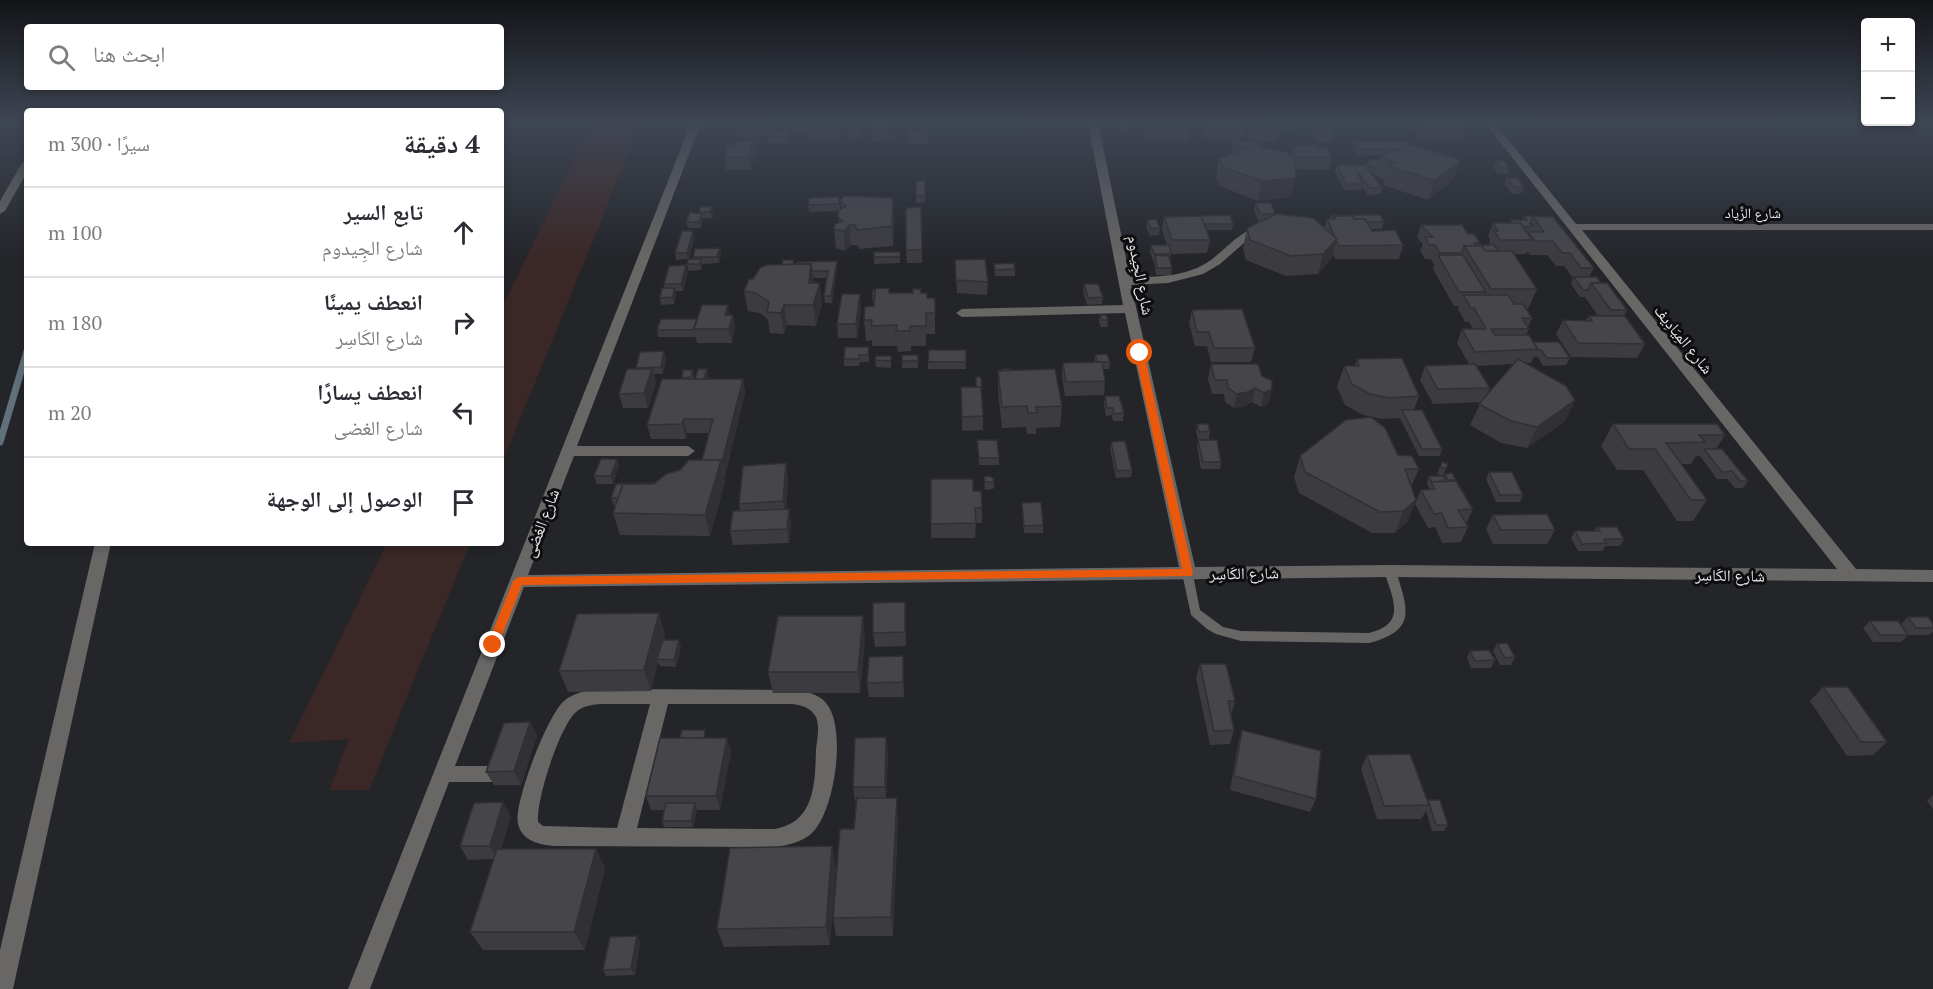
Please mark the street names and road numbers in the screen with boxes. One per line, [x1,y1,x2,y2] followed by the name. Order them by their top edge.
[1725,203,1781,223] street label: شارع الزِّياد
[1122,233,1160,317] street label: شارع الجِيدوم
[1649,300,1719,378] street label: شارع المِيَادِيف
[518,486,564,560] street label: شارع الغضى
[1208,561,1279,585] street label: شارع الكَاسِر
[1694,563,1765,587] street label: شارع الكَاسِر

